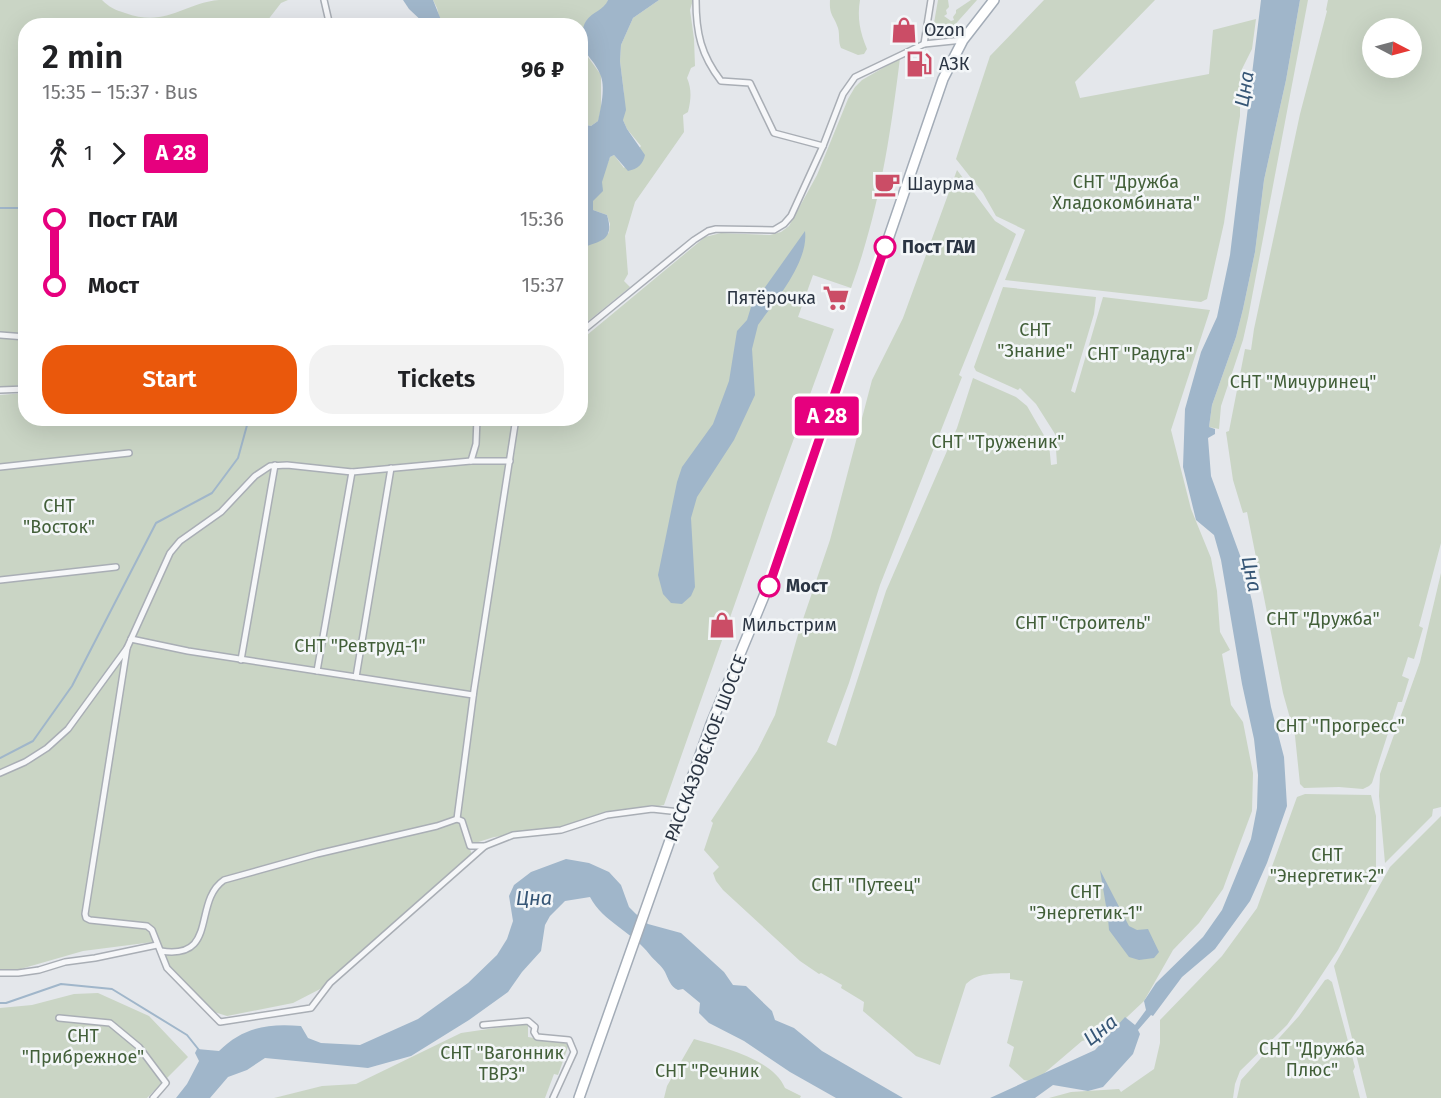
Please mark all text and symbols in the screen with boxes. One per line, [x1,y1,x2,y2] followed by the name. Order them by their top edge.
[889,15,919,45] shop icon: Ozon
[1362,18,1422,78] north arrow
[1362,18,1422,78] map controls
[924,19,965,41] place label: Ozon
[42,37,123,77] text: 2 min
[904,49,934,79] fuel station icon: АЗК
[939,53,970,75] place label: АЗК
[521,56,564,83] text: 96 ₽
[1229,69,1259,109] water label: Цна
[42,80,198,104] text: 15:35 – 15:37 · Bus
[42,137,75,170] icon: walk
[102,137,135,170] icon: forward
[156,140,196,166] text: А 28
[84,141,93,165] text: 1
[872,169,902,199] cafe icon: Шаурма
[1052,171,1200,214] park label: СНТ "Дружба Хладокомбината"
[907,173,975,195] place label: Шаурма
[88,206,178,233] text: Пост ГАИ
[520,207,564,231] text: 15:36
[874,236,896,258] marker: Пост ГАИ
[902,236,976,258] place label: Пост ГАИ
[88,272,139,299] text: Мост
[522,273,564,297] text: 15:37
[821,283,851,313] supermarket icon: Пятёрочка
[726,287,816,309] place label: Пятёрочка
[997,319,1073,362] park label: СНТ "Знание"
[1087,343,1193,365] park label: СНТ "Радуга"
[42,345,297,414] button: Start
[309,345,564,414] button: Tickets
[1230,371,1376,393] park label: СНТ "Мичуринец"
[785,396,869,436] line badge: А 28
[807,403,847,429] text: А 28
[931,431,1065,453] park label: СНТ "Труженик"
[23,495,95,538] park label: СНТ "Восток"
[1236,554,1268,594] water label: Цна
[758,575,780,597] marker: Мост
[786,575,828,597] place label: Мост
[1266,608,1380,630] park label: СНТ "Дружба"
[707,610,737,640] shop icon: Мильстрим
[1015,612,1151,634] park label: СНТ "Строитель"
[742,614,837,636] place label: Мильстрим
[294,635,426,657] park label: СНТ "Ревтруд-1"
[660,651,752,845] street label: РАССКАЗОВСКОЕ ШОССЕ
[1275,715,1405,737] park label: СНТ "Прогресс"
[1270,844,1384,887] park label: СНТ "Энергетик-2"
[811,874,921,896] park label: СНТ "Путеец"
[1029,881,1143,924] park label: СНТ "Энергетик-1"
[516,886,552,910] water label: Цна
[1078,1009,1122,1051] water label: Цна
[22,1025,144,1068] park label: СНТ "Прибрежное"
[1259,1038,1365,1081] park label: СНТ "Дружба Плюс"
[440,1042,564,1085] park label: СНТ "Вагонник ТВРЗ"
[655,1060,760,1082] park label: СНТ "Речник

